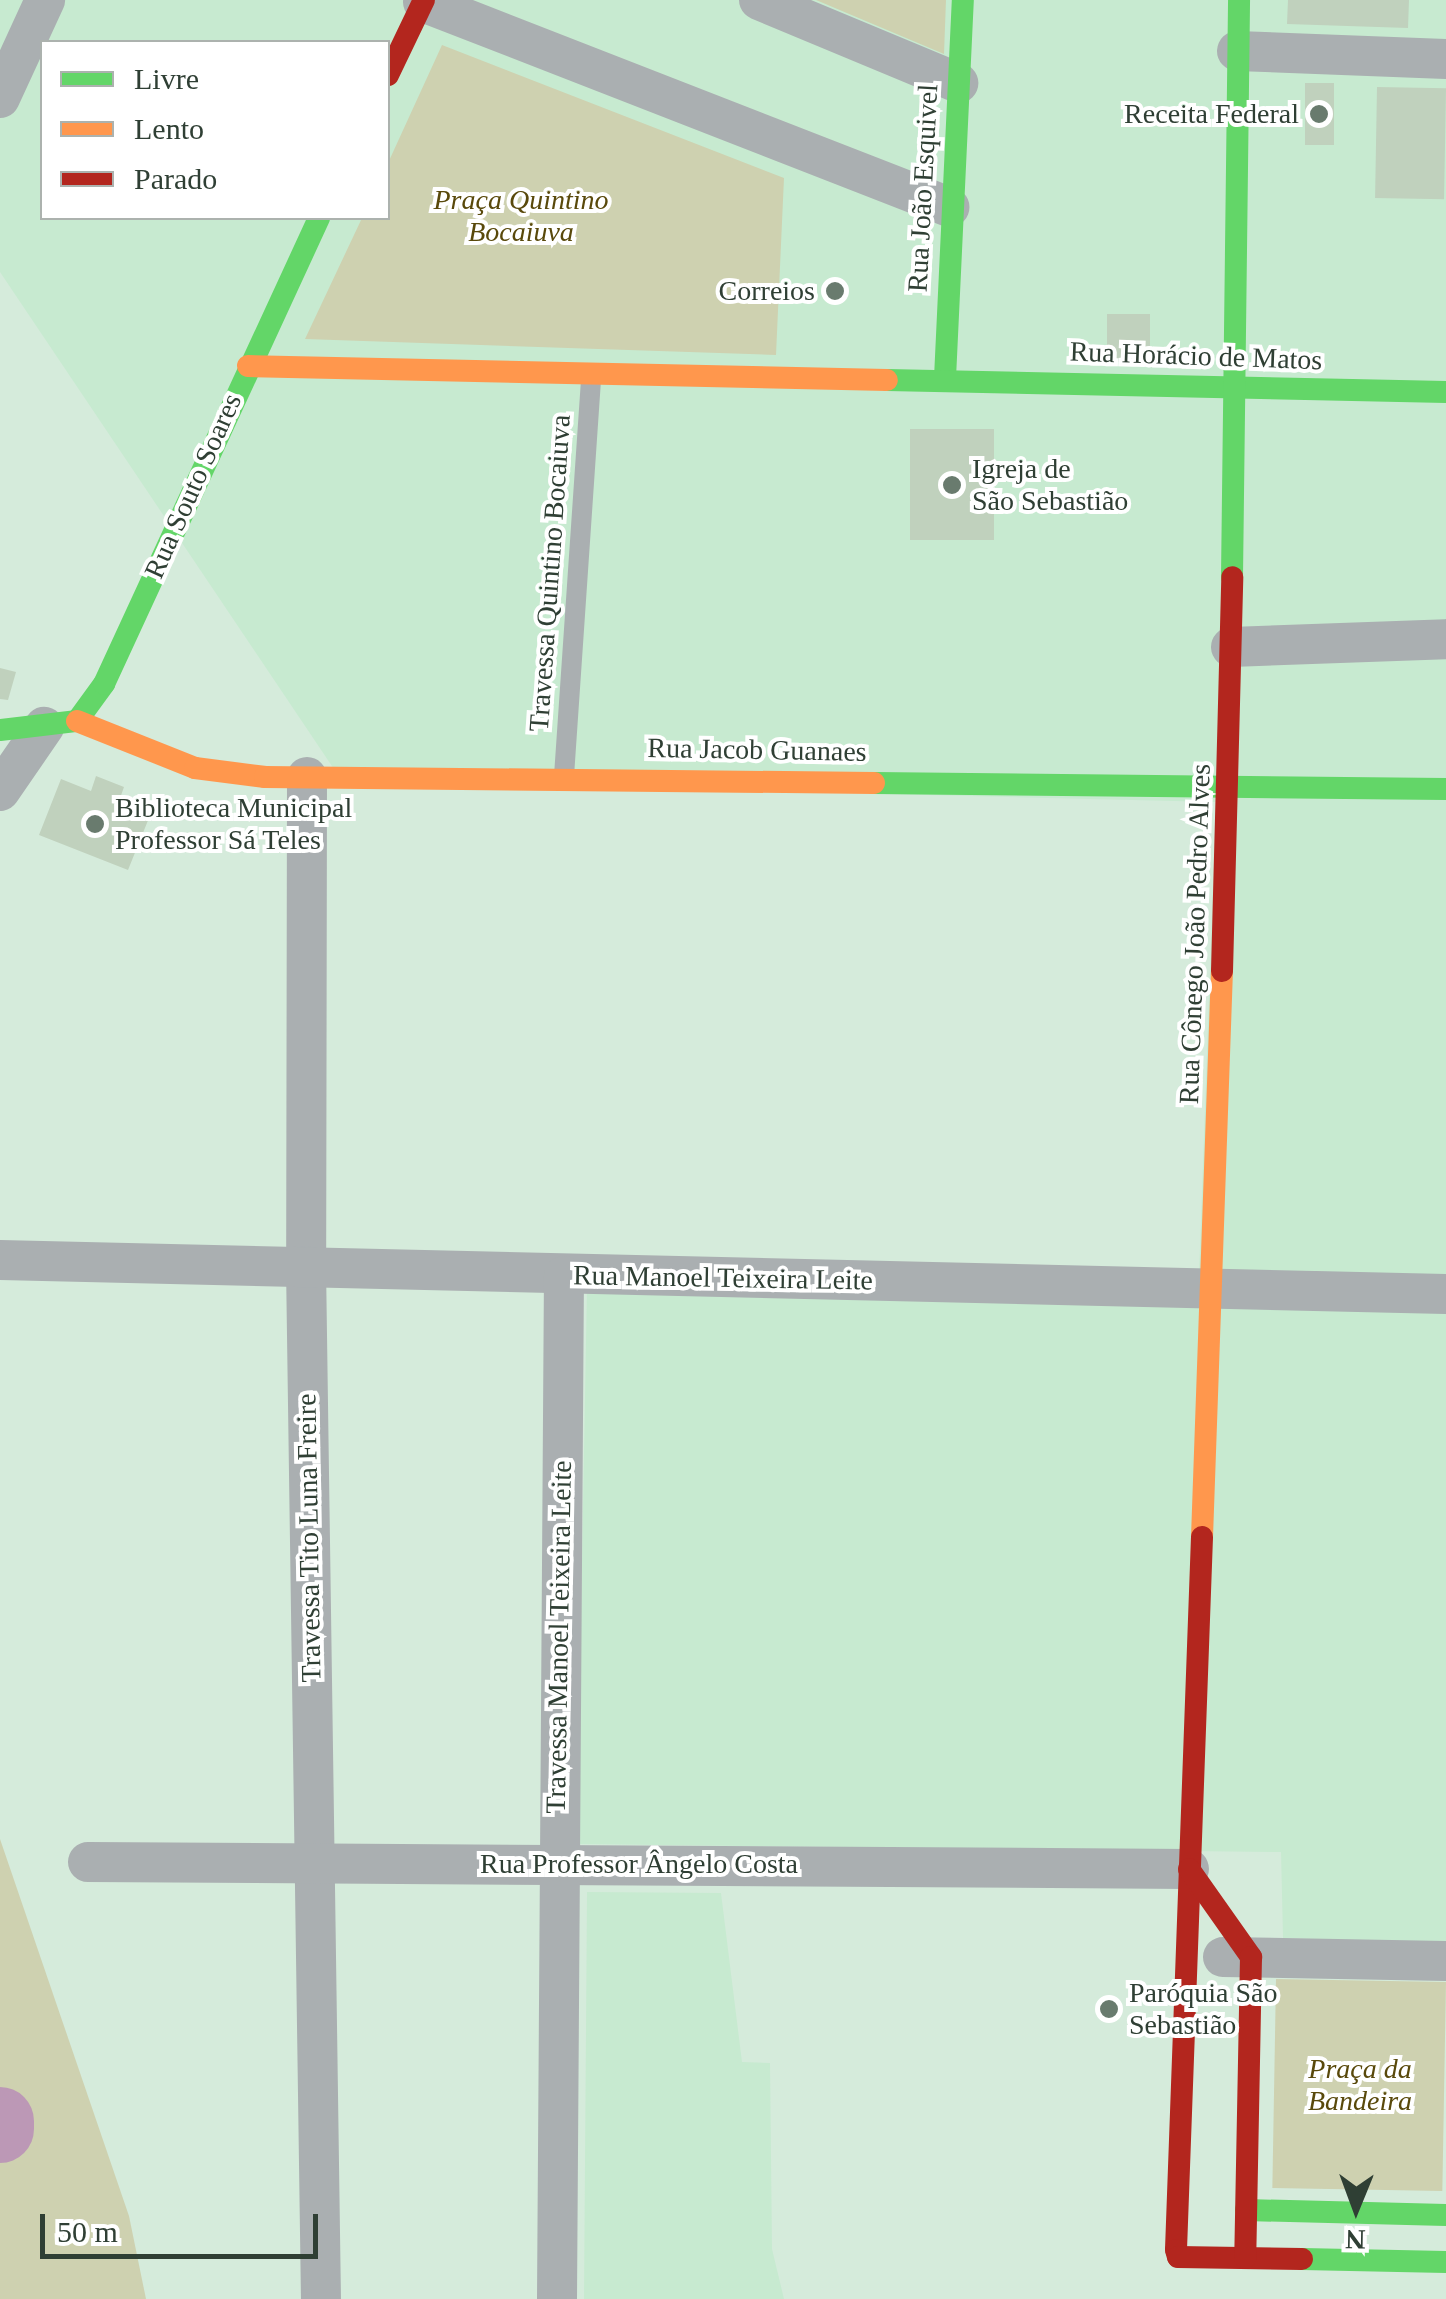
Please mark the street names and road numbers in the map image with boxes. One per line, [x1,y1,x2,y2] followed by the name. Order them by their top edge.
[901,83,945,293] street label: Rua João Esquivel
[1069,335,1323,377] street label: Rua Horácio de Matos
[137,388,249,584] street label: Rua Souto Soares
[522,413,578,733] street label: Travessa Quintino Bocaiuva
[647,731,867,769] street label: Rua Jacob Guanaes
[1172,762,1218,1106] street label: Rua Cônego João Pedro Alves
[572,1259,874,1297] street label: Rua Manoel Teixeira Leite
[290,1393,328,1683] street label: Travessa Tito Luna Freire
[539,1460,579,1814] street label: Travessa Manoel Teixeira Leite
[480,1847,798,1881] street label: Rua Professor Ângelo Costa

